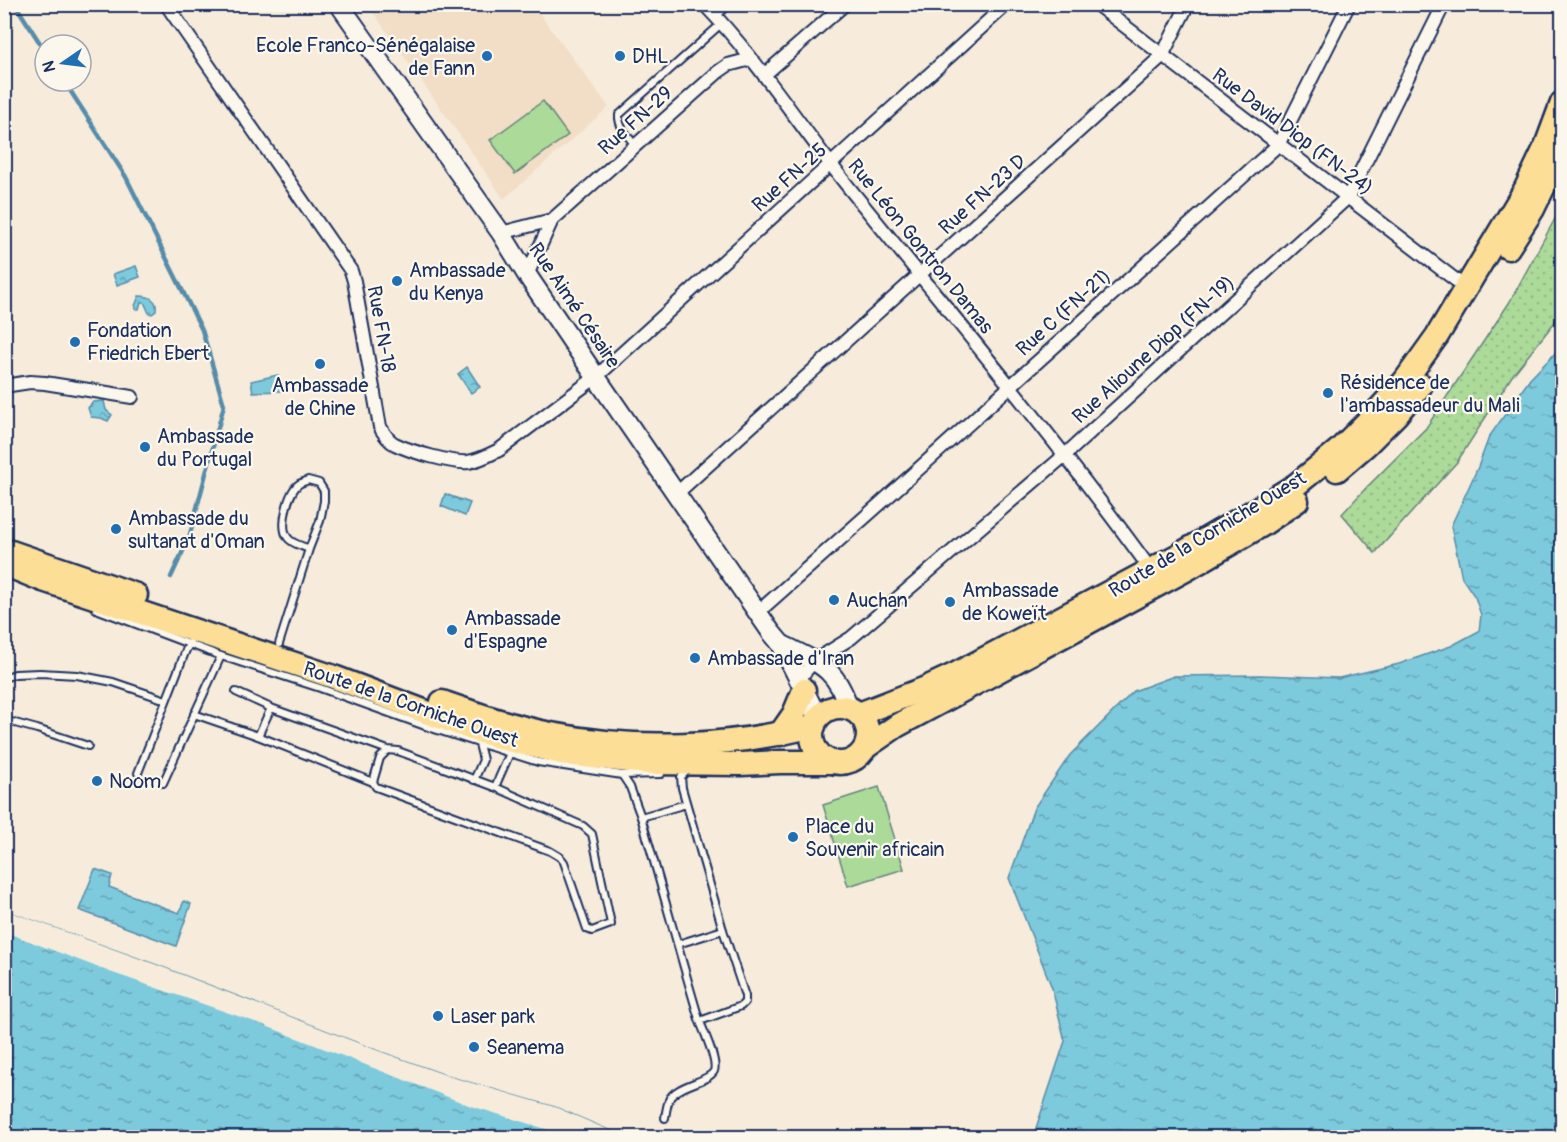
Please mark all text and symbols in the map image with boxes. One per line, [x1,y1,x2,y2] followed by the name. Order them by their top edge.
[33,33,93,93] north arrow
[256,33,475,81] place label: Ecole Franco-Sénégalaise de Fann
[632,44,668,69] place label: DHL
[480,49,494,63] marker: Ecole Franco-Sénégalaise de Fann
[613,49,627,63] marker: DHL
[38,59,60,74] text: N
[1207,63,1378,200] street label: Rue David Diop (FN-24)
[593,81,678,160] street label: Rue FN-29
[747,137,832,217] street label: Rue FN-25
[934,149,1031,240] street label: Rue FN-23 D
[842,154,999,339] street label: Rue Léon Gontron Damas
[523,238,626,373] street label: Rue Aimé Césaire
[409,258,506,306] place label: Ambassade du Kenya
[1011,263,1116,361] street label: Rue C (FN-21)
[1067,270,1240,429] street label: Rue Alioune Diop (FN-19)
[390,274,404,288] marker: Ambassade du Kenya
[362,284,401,375] street label: Rue FN-18
[87,318,210,366] place label: Fondation Friedrich Ebert
[68,335,82,349] marker: Fondation Friedrich Ebert
[313,357,327,371] marker: Ambassade de Chine
[1340,370,1520,418] place label: Résidence de l'ambassadeur du Mali
[272,373,368,421] place label: Ambassade de Chine
[1321,386,1335,400] marker: Résidence de l'ambassadeur du Mali
[157,424,254,472] place label: Ambassade du Portugal
[138,440,152,454] marker: Ambassade du Portugal
[1104,465,1311,603] street label: Route de la Corniche Ouest
[128,506,265,554] place label: Ambassade du sultanat d'Oman
[109,522,123,536] marker: Ambassade du sultanat d'Oman
[962,578,1059,626] place label: Ambassade de Koweït
[846,588,908,613] place label: Auchan
[827,593,841,607] marker: Auchan
[943,595,957,609] marker: Ambassade de Koweït
[464,606,561,654] place label: Ambassade d'Espagne
[445,623,459,637] marker: Ambassade d'Espagne
[707,646,854,671] place label: Ambassade d'Iran
[688,651,702,665] marker: Ambassade d'Iran
[300,656,522,753] street label: Route de la Corniche Ouest
[109,769,161,794] place label: Noom
[90,774,104,788] marker: Noom
[805,814,945,862] place label: Place du Souvenir africain
[786,830,800,844] marker: Place du Souvenir africain
[450,1004,536,1029] place label: Laser park
[431,1009,445,1023] marker: Laser park
[486,1035,564,1060] place label: Seanema
[467,1040,481,1054] marker: Seanema

